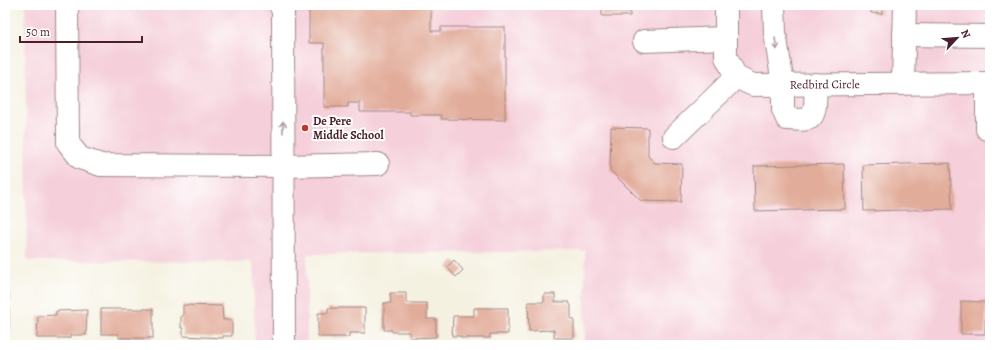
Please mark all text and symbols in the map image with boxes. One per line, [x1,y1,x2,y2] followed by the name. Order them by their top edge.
[20,18,142,44] scale bar
[937,18,977,58] north arrow
[26,24,50,40] text: 50 m
[957,27,974,41] text: N
[772,37,780,50] one-way arrow
[790,76,860,93] street label: Redbird Circle
[313,113,385,143] place label: De Pere Middle School
[279,121,287,134] one-way arrow
[300,123,310,133] marker: De Pere Middle School

